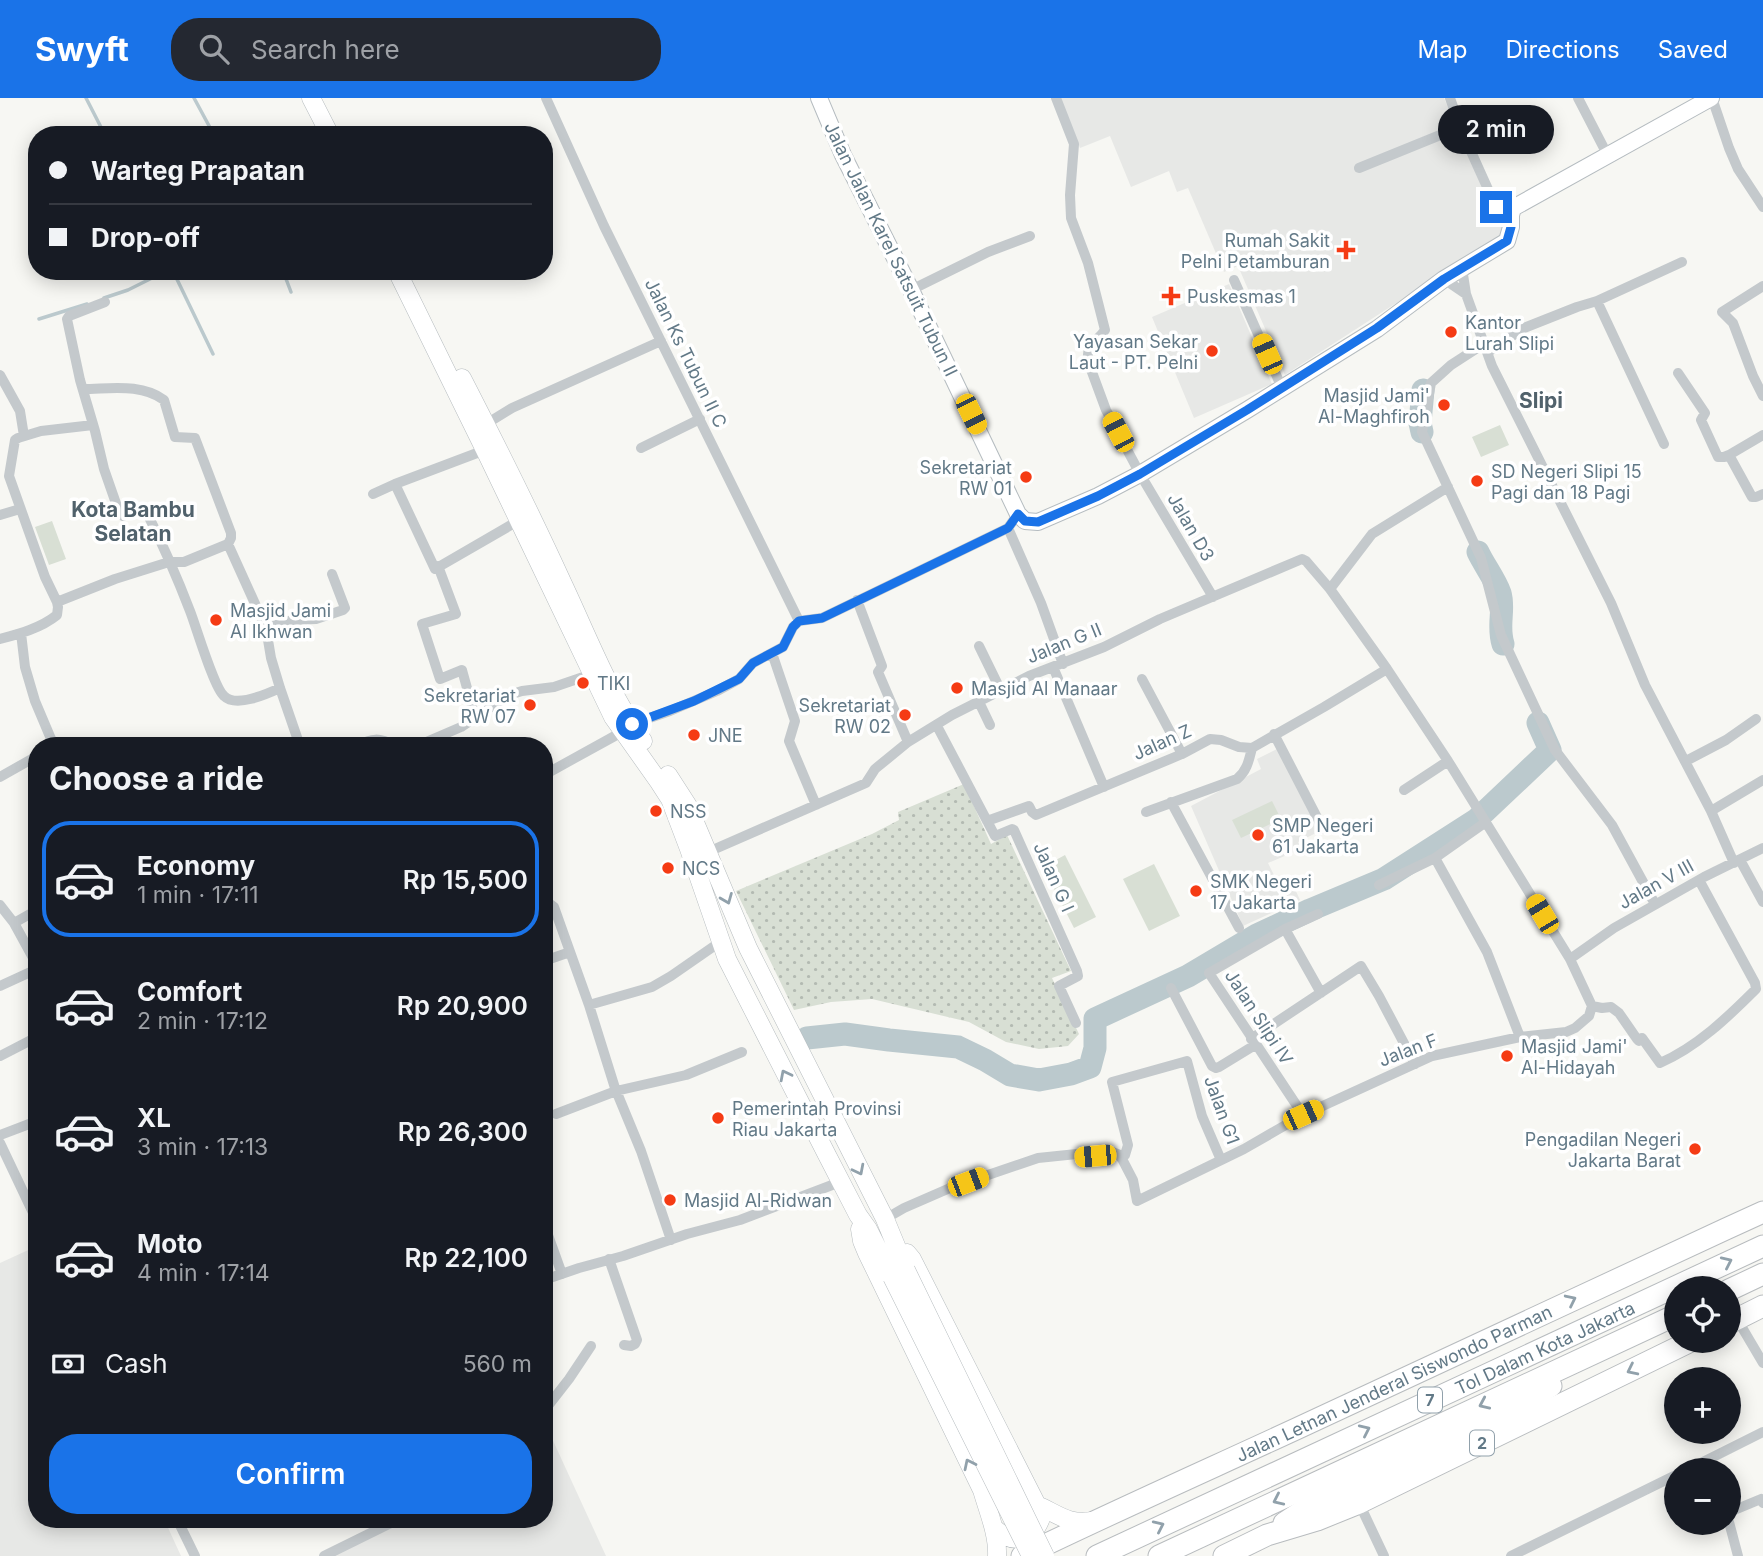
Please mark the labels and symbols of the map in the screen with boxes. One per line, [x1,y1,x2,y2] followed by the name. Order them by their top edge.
[1438,105,1554,154] callout: 2 min
[820,118,962,380] street label: Jalan Jalan Karel Satsuit Tubun II
[1480,191,1512,223] route end
[1181,230,1330,272] place label: Rumah Sakit Pelni Petamburan
[1336,240,1356,260] marker: Rumah Sakit Pelni Petamburan
[641,275,731,431] street label: Jalan Ks Tubun II C
[1161,286,1181,306] marker: Puskesmas 1
[1187,286,1296,307] place label: Puskesmas 1
[1465,312,1554,354] place label: Kantor Lurah Slipi
[1443,324,1459,340] marker: Kantor Lurah Slipi
[1069,331,1198,373] place label: Yayasan Sekar Laut - PT. Pelni
[1249,331,1286,377] car
[1204,343,1220,359] marker: Yayasan Sekar Laut - PT. Pelni
[1318,385,1430,427] place label: Masjid Jami' Al-Maghfiroh
[1519,388,1563,413] district label: Slipi
[953,391,990,437] car
[1436,397,1452,413] marker: Masjid Jami' Al-Maghfiroh
[1099,409,1138,455] car
[920,457,1012,499] place label: Sekretariat RW 01
[1491,461,1642,503] place label: SD Negeri Slipi 15 Pagi dan 18 Pagi
[1018,469,1034,485] marker: Sekretariat RW 01
[1469,473,1485,489] marker: SD Negeri Slipi 15 Pagi dan 18 Pagi
[1163,489,1219,565] street label: Jalan D3
[71,497,195,546] district label: Kota Bambu Selatan
[230,600,331,642] place label: Masjid Jami Al Ikhwan
[208,612,224,628] marker: Masjid Jami Al Ikhwan
[1024,619,1104,667] street label: Jalan G II
[597,673,630,694] place label: TIKI
[575,675,591,691] marker: TIKI
[971,678,1118,699] place label: Masjid Al Manaar
[949,680,965,696] marker: Masjid Al Manaar
[424,685,516,727] place label: Sekretariat RW 07
[799,695,891,737] place label: Sekretariat RW 02
[522,697,538,713] marker: Sekretariat RW 07
[897,707,913,723] marker: Sekretariat RW 02
[616,708,648,740] route start
[1129,720,1195,764] street label: Jalan Z
[708,725,743,746] place label: JNE
[686,727,702,743] marker: JNE
[670,801,707,822] place label: NSS
[648,803,664,819] marker: NSS
[1272,815,1373,857] place label: SMP Negeri 61 Jakarta
[1250,827,1266,843] marker: SMP Negeri 61 Jakarta
[1029,839,1079,915] street label: Jalan G I
[1615,855,1697,913] street label: Jalan V III
[682,858,720,879] place label: NCS
[660,860,676,876] marker: NCS
[1210,871,1312,913] place label: SMK Negeri 17 Jakarta
[1188,883,1204,899] marker: SMK Negeri 17 Jakarta
[1523,891,1562,937] car
[718,893,732,905] one-way arrow
[1221,966,1297,1068] street label: Jalan Slipi IV
[1376,1029,1440,1071] street label: Jalan F
[1521,1036,1628,1078] place label: Masjid Jami' Al-Hidayah
[1499,1048,1515,1064] marker: Masjid Jami' Al-Hidayah
[780,1070,793,1082] one-way arrow
[1200,1073,1244,1147] street label: Jalan G1
[1280,1097,1327,1133] car
[732,1098,901,1140] place label: Pemerintah Provinsi Riau Jakarta
[710,1110,726,1126] marker: Pemerintah Provinsi Riau Jakarta
[1525,1129,1681,1171] place label: Pengadilan Negeri Jakarta Barat
[1687,1141,1703,1157] marker: Pengadilan Negeri Jakarta Barat
[1074,1144,1117,1168] car
[851,1163,864,1175] one-way arrow
[945,1165,992,1199] car
[684,1190,832,1211] place label: Masjid Al-Ridwan
[662,1192,678,1208] marker: Masjid Al-Ridwan
[1720,1256,1732,1270] one-way arrow
[1564,1294,1576,1308] one-way arrow
[1452,1297,1638,1398] street label: Tol Dalam Kota Jakarta
[1233,1300,1555,1466] street label: Jalan Letnan Jenderal Siswondo Parman
[1627,1362,1639,1376] one-way arrow
[1418,1388,1442,1412] road number: 7
[1479,1396,1491,1410] one-way arrow
[1358,1425,1370,1439] one-way arrow
[1470,1430,1494,1456] road number: 2
[963,1459,977,1471] one-way arrow
[1273,1492,1285,1506] one-way arrow
[1152,1521,1164,1535] one-way arrow

